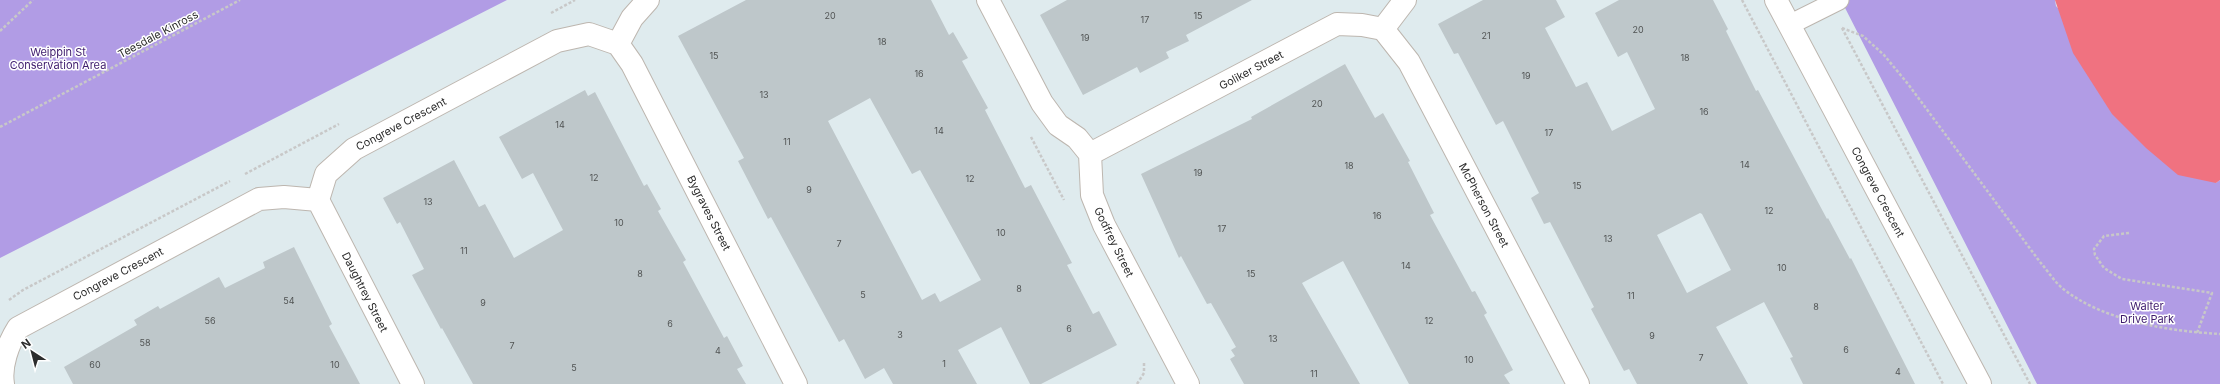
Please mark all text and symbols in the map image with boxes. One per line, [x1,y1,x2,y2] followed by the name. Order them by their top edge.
[115,7,201,61] street label: Teesdale Kinross
[824,10,836,21] house number: 20
[1193,10,1203,21] house number: 15
[1141,14,1149,25] house number: 17
[1632,24,1644,35] house number: 20
[1481,30,1491,41] house number: 21
[1080,32,1090,43] house number: 19
[877,36,887,47] house number: 18
[10,45,106,72] park label: Weippin St Conservation Area
[1217,47,1286,93] street label: Goliker Street
[709,50,719,61] house number: 15
[1680,52,1690,63] house number: 18
[914,68,924,79] house number: 16
[1521,70,1531,81] house number: 19
[759,89,769,100] house number: 13
[353,94,449,154] street label: Congreve Crescent
[1311,98,1323,109] house number: 20
[1699,106,1709,117] house number: 16
[555,119,565,130] house number: 14
[934,125,944,136] house number: 14
[1545,127,1553,138] house number: 17
[783,136,791,147] house number: 11
[1848,144,1908,240] street label: Congreve Crescent
[1740,159,1750,170] house number: 14
[1344,160,1354,171] house number: 18
[1456,161,1512,250] street label: McPherson Street
[1193,167,1203,178] house number: 19
[589,172,599,183] house number: 12
[684,173,734,253] street label: Bygraves Street
[965,173,975,184] house number: 12
[1572,180,1582,191] house number: 15
[806,184,812,195] house number: 9
[423,196,433,207] house number: 13
[1091,205,1137,280] street label: Godfrey Street
[1764,205,1774,216] house number: 12
[1372,210,1382,221] house number: 16
[614,217,624,228] house number: 10
[1218,223,1226,234] house number: 17
[996,227,1006,238] house number: 10
[1603,233,1613,244] house number: 13
[836,238,842,249] house number: 7
[70,244,166,304] street label: Congreve Crescent
[460,245,468,256] house number: 11
[339,250,391,335] street label: Daughtrey Street
[1401,260,1411,271] house number: 14
[1777,262,1787,273] house number: 10
[637,268,643,279] house number: 8
[1246,268,1256,279] house number: 15
[1016,283,1022,294] house number: 8
[860,289,866,300] house number: 5
[1627,290,1635,301] house number: 11
[283,295,295,306] house number: 54
[480,297,486,308] house number: 9
[2120,299,2174,326] park label: Walter Drive Park
[1813,301,1819,312] house number: 8
[204,315,216,326] house number: 56
[1424,315,1434,326] house number: 12
[667,318,673,329] house number: 6
[1066,323,1072,334] house number: 6
[897,329,903,340] house number: 3
[1649,330,1655,341] house number: 9
[12,332,52,372] north arrow
[1268,333,1278,344] house number: 13
[19,336,34,352] text: N
[139,337,151,348] house number: 58
[509,340,515,351] house number: 7
[1843,344,1849,355] house number: 6
[715,345,721,356] house number: 4
[1698,352,1704,363] house number: 7
[1464,354,1474,365] house number: 10
[942,358,946,369] house number: 1
[89,359,101,370] house number: 60
[330,359,340,370] house number: 10
[571,362,577,373] house number: 5
[1895,366,1901,377] house number: 4
[1310,368,1318,379] house number: 11

